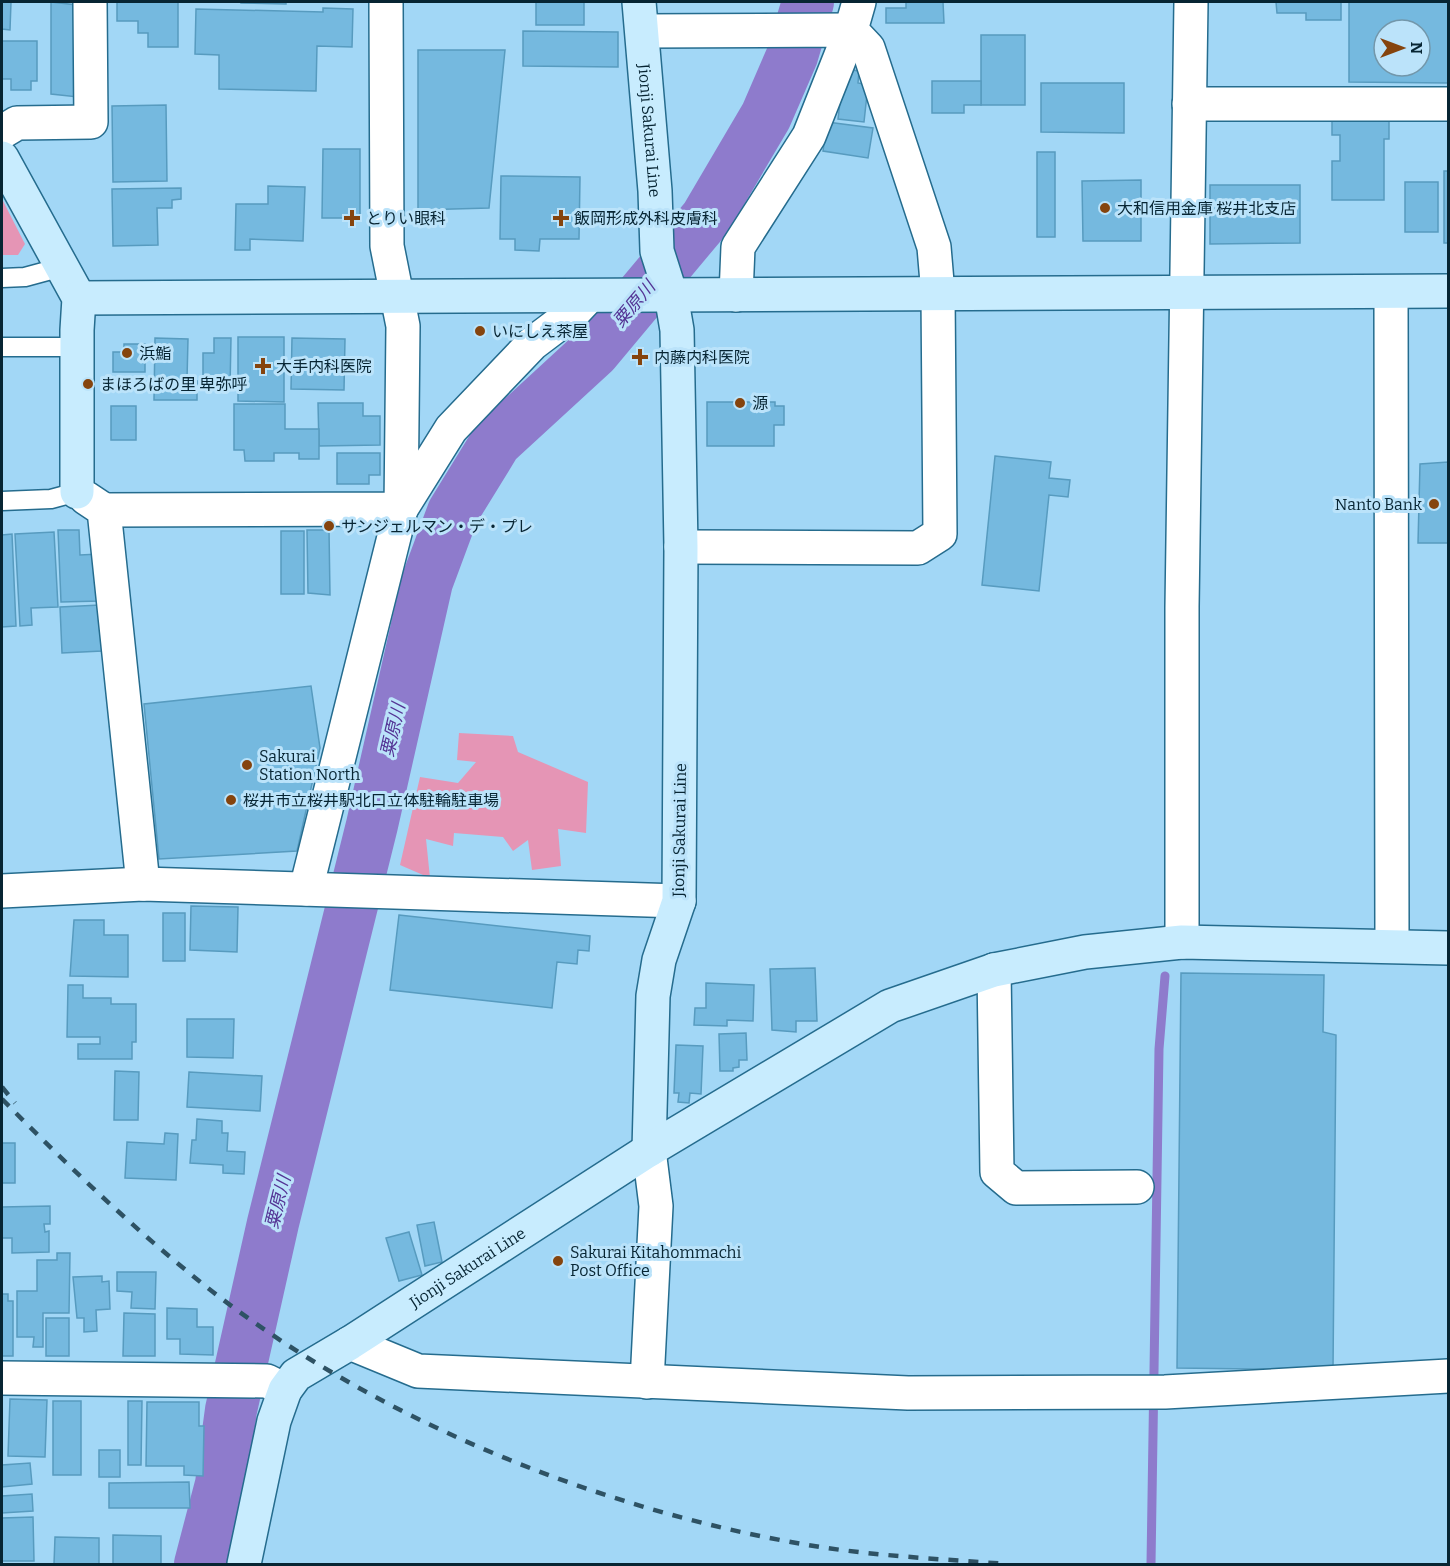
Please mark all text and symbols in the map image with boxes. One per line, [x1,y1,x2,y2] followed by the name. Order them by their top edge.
[1372,18,1432,78] north arrow
[1407,42,1426,54] text: N
[634,62,664,198] street label: Jionji Sakurai Line
[1117,199,1296,218] place label: 大和信用金庫 桜井北支店
[1098,201,1112,215] marker: 大和信用金庫 桜井北支店
[343,209,361,227] marker: とりい眼科
[366,209,446,228] place label: とりい眼科
[552,209,570,227] marker: 飯岡形成外科皮膚科
[574,209,718,228] place label: 飯岡形成外科皮膚科
[608,275,661,332] water label: 粟原川
[492,322,588,341] place label: いにしえ茶屋
[473,324,487,338] marker: いにしえ茶屋
[139,344,171,363] place label: 浜鮨
[120,346,134,360] marker: 浜鮨
[631,348,649,366] marker: 内藤内科医院
[654,348,750,367] place label: 内藤内科医院
[254,357,272,375] marker: 大手内科医院
[276,357,372,376] place label: 大手内科医院
[100,375,247,394] place label: まほろばの里 卑弥呼
[81,377,95,391] marker: まほろばの里 卑弥呼
[752,394,768,413] place label: 源
[733,396,747,410] marker: 源
[1335,495,1422,514] place label: Nanto Bank
[1427,497,1441,511] marker: Nanto Bank
[341,517,533,536] place label: サンジェルマン・デ・プレ
[322,519,336,533] marker: サンジェルマン・デ・プレ
[376,699,410,759] water label: 粟原川
[259,747,360,784] place label: Sakurai Station North
[240,758,254,772] marker: Sakurai Station North
[669,763,690,898] street label: Jionji Sakurai Line
[243,791,499,810] place label: 桜井市立桜井駅北口立体駐輪駐車場
[224,793,238,807] marker: 桜井市立桜井駅北口立体駐輪駐車場
[261,1171,296,1231] water label: 粟原川
[405,1223,529,1313] street label: Jionji Sakurai Line
[570,1243,742,1280] place label: Sakurai Kitahommachi Post Office
[551,1254,565,1268] marker: Sakurai Kitahommachi Post Office

